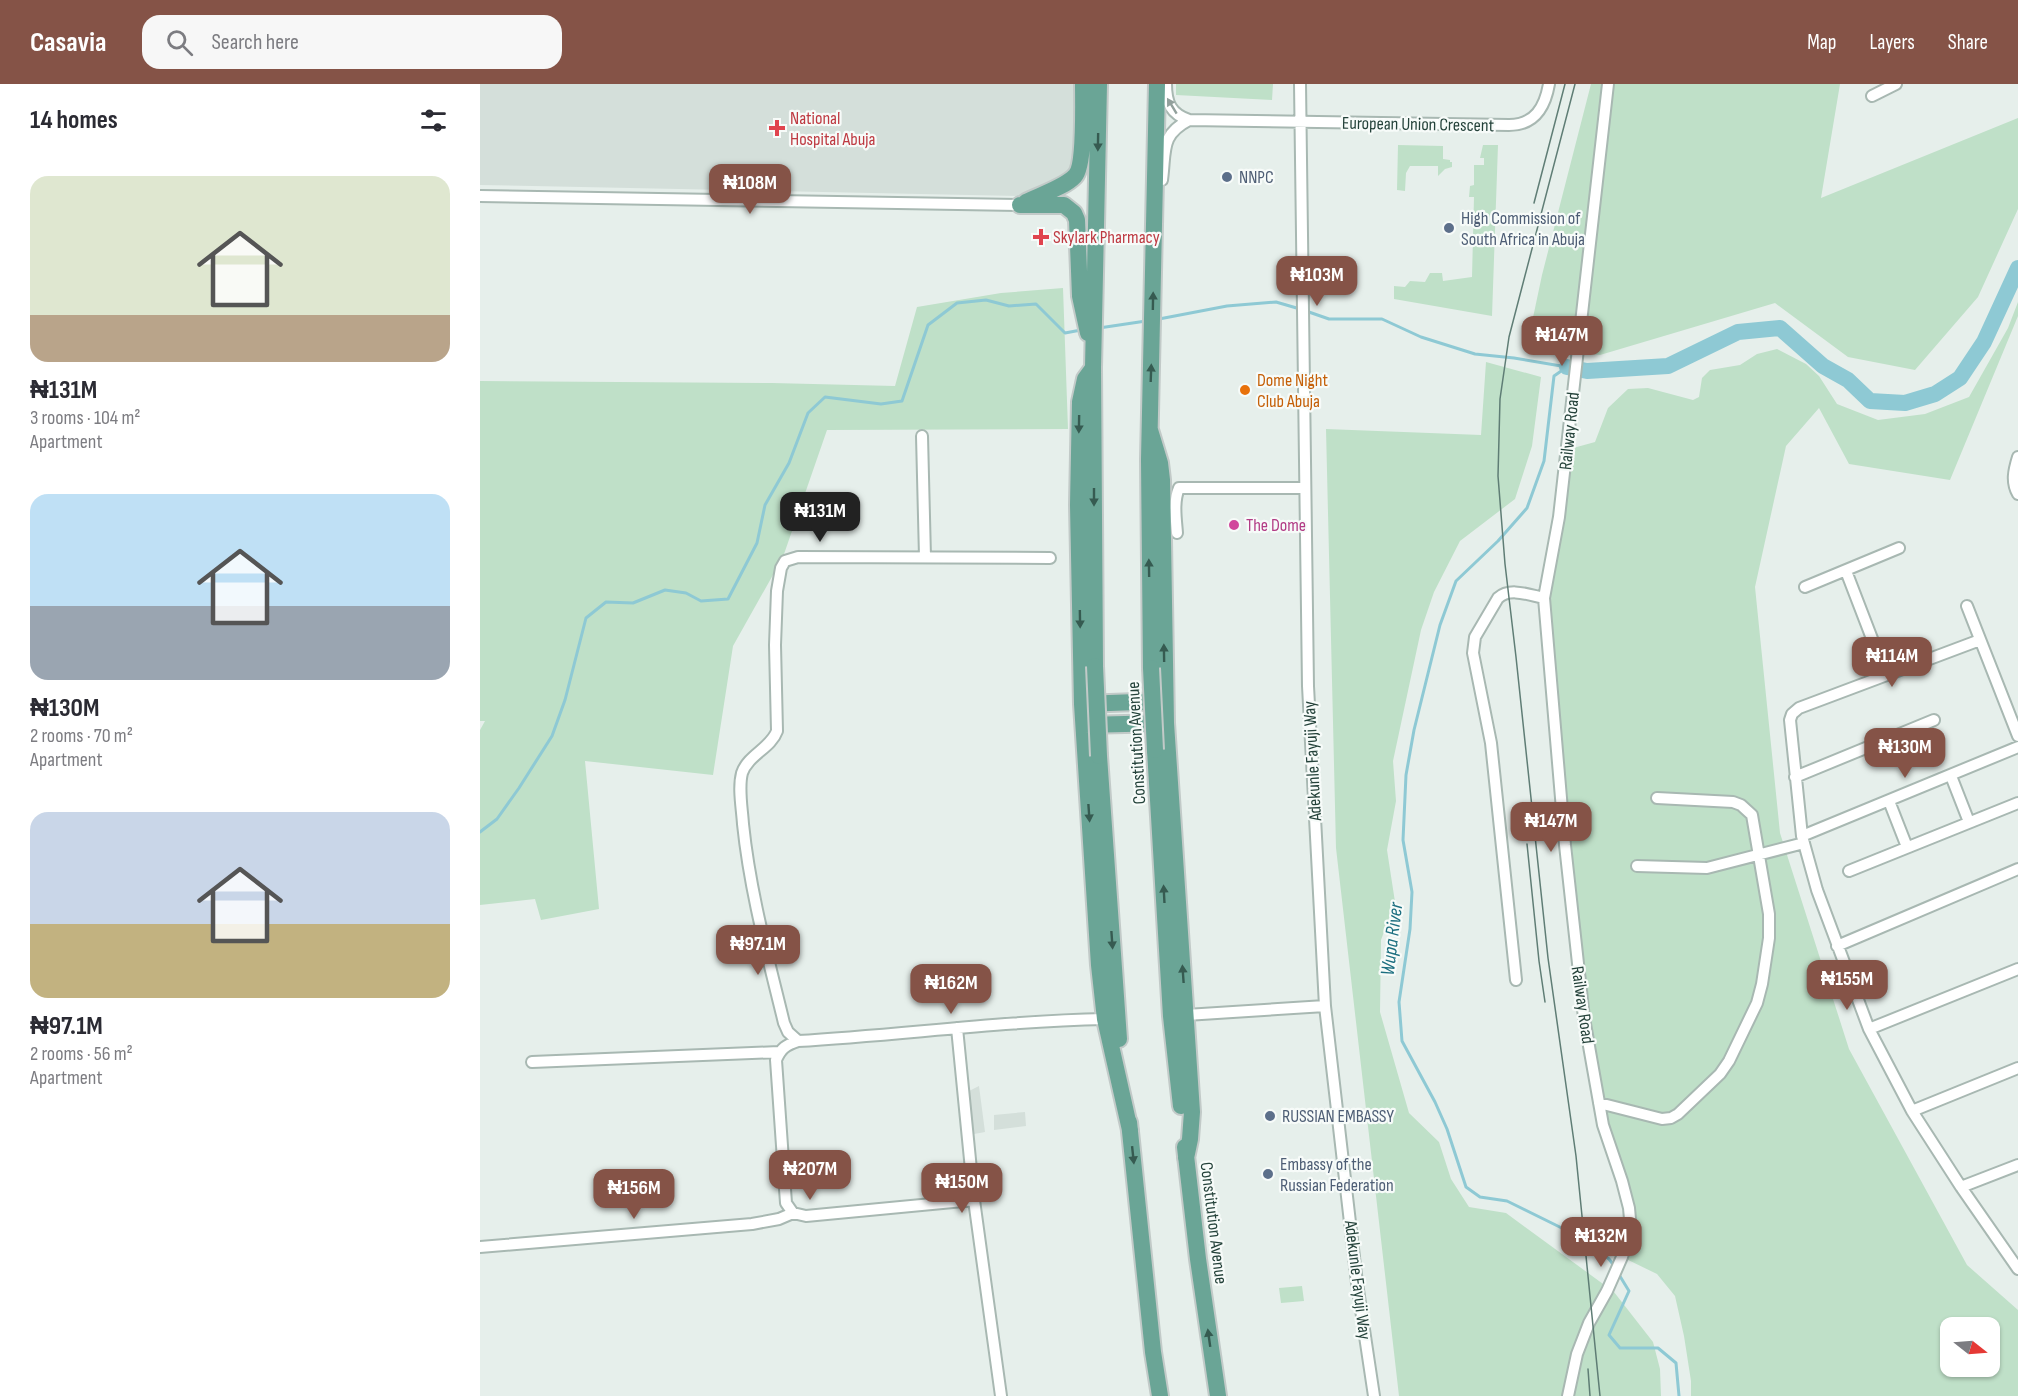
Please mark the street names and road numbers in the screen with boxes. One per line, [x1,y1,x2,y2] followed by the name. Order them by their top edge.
[1342,113,1495,136] street label: European Union Crescent
[1555,391,1584,471] street label: Railway Road
[1123,681,1150,805] street label: Constitution Avenue
[1299,700,1326,822] street label: Adekunle Fayuji Way
[1567,965,1598,1045] street label: Railway Road
[1196,1161,1231,1285] street label: Constitution Avenue
[1340,1218,1375,1341] street label: Adekunle Fayuji Way

